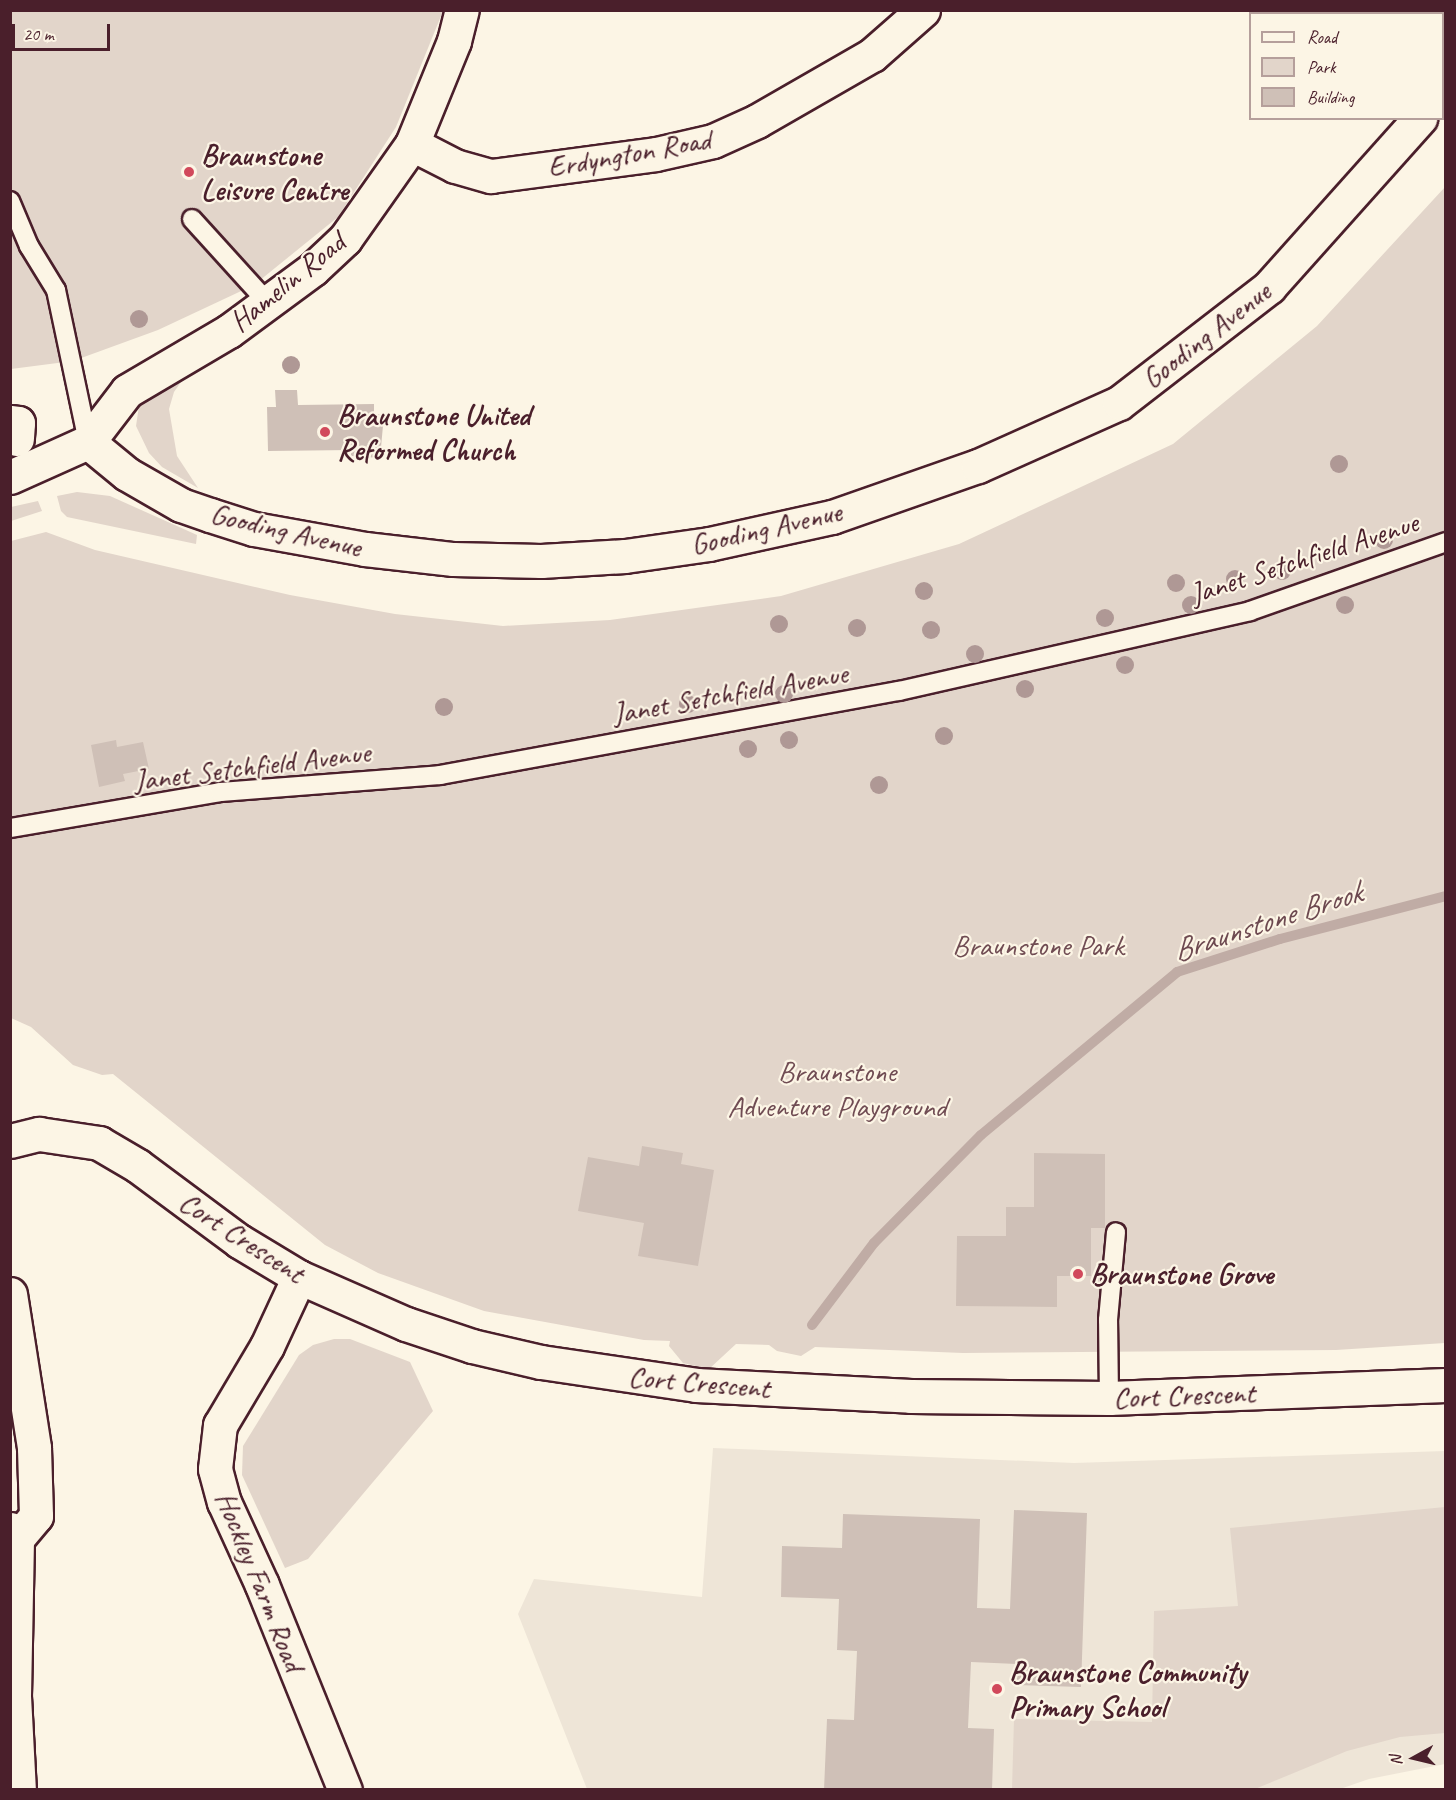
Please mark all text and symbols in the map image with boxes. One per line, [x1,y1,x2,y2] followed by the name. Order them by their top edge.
[15,12,112,50] scale bar
[1249,12,1444,120] legend
[23,23,54,45] text: 20 m
[1307,26,1337,48] text: Road
[1307,56,1336,78] text: Park
[1307,86,1354,108] text: Building
[545,121,713,185] street label: Erdyngton Road
[201,137,348,207] place label: Braunstone Leisure Centre
[182,165,196,179] marker: Braunstone Leisure Centre
[222,225,352,339] street label: Hamelin Road
[1134,274,1278,396] street label: Gooding Avenue
[337,397,530,468] place label: Braunstone United Reformed Church
[318,425,332,439] marker: Braunstone United Reformed Church
[687,493,845,563] street label: Gooding Avenue
[207,495,365,565] street label: Gooding Avenue
[1186,504,1422,612] street label: Janet Setchfield Avenue
[610,655,850,731] street label: Janet Setchfield Avenue
[132,734,372,798] street label: Janet Setchfield Avenue
[1168,873,1366,971] water label: Braunstone Brook
[952,927,1124,963] park label: Braunstone Park
[727,1053,947,1124] park label: Braunstone Adventure Playground
[173,1183,311,1291] street label: Cort Crescent
[1090,1256,1273,1292] place label: Braunstone Grove
[1071,1267,1085,1281] marker: Braunstone Grove
[627,1358,771,1406] street label: Cort Crescent
[1112,1375,1256,1415] street label: Cort Crescent
[207,1484,313,1678] street label: Hockley Farm Road
[1009,1654,1247,1724] place label: Braunstone Community Primary School
[990,1682,1004,1696] marker: Braunstone Community Primary School
[1384,1728,1444,1788] north arrow
[1386,1754,1407,1767] text: N

